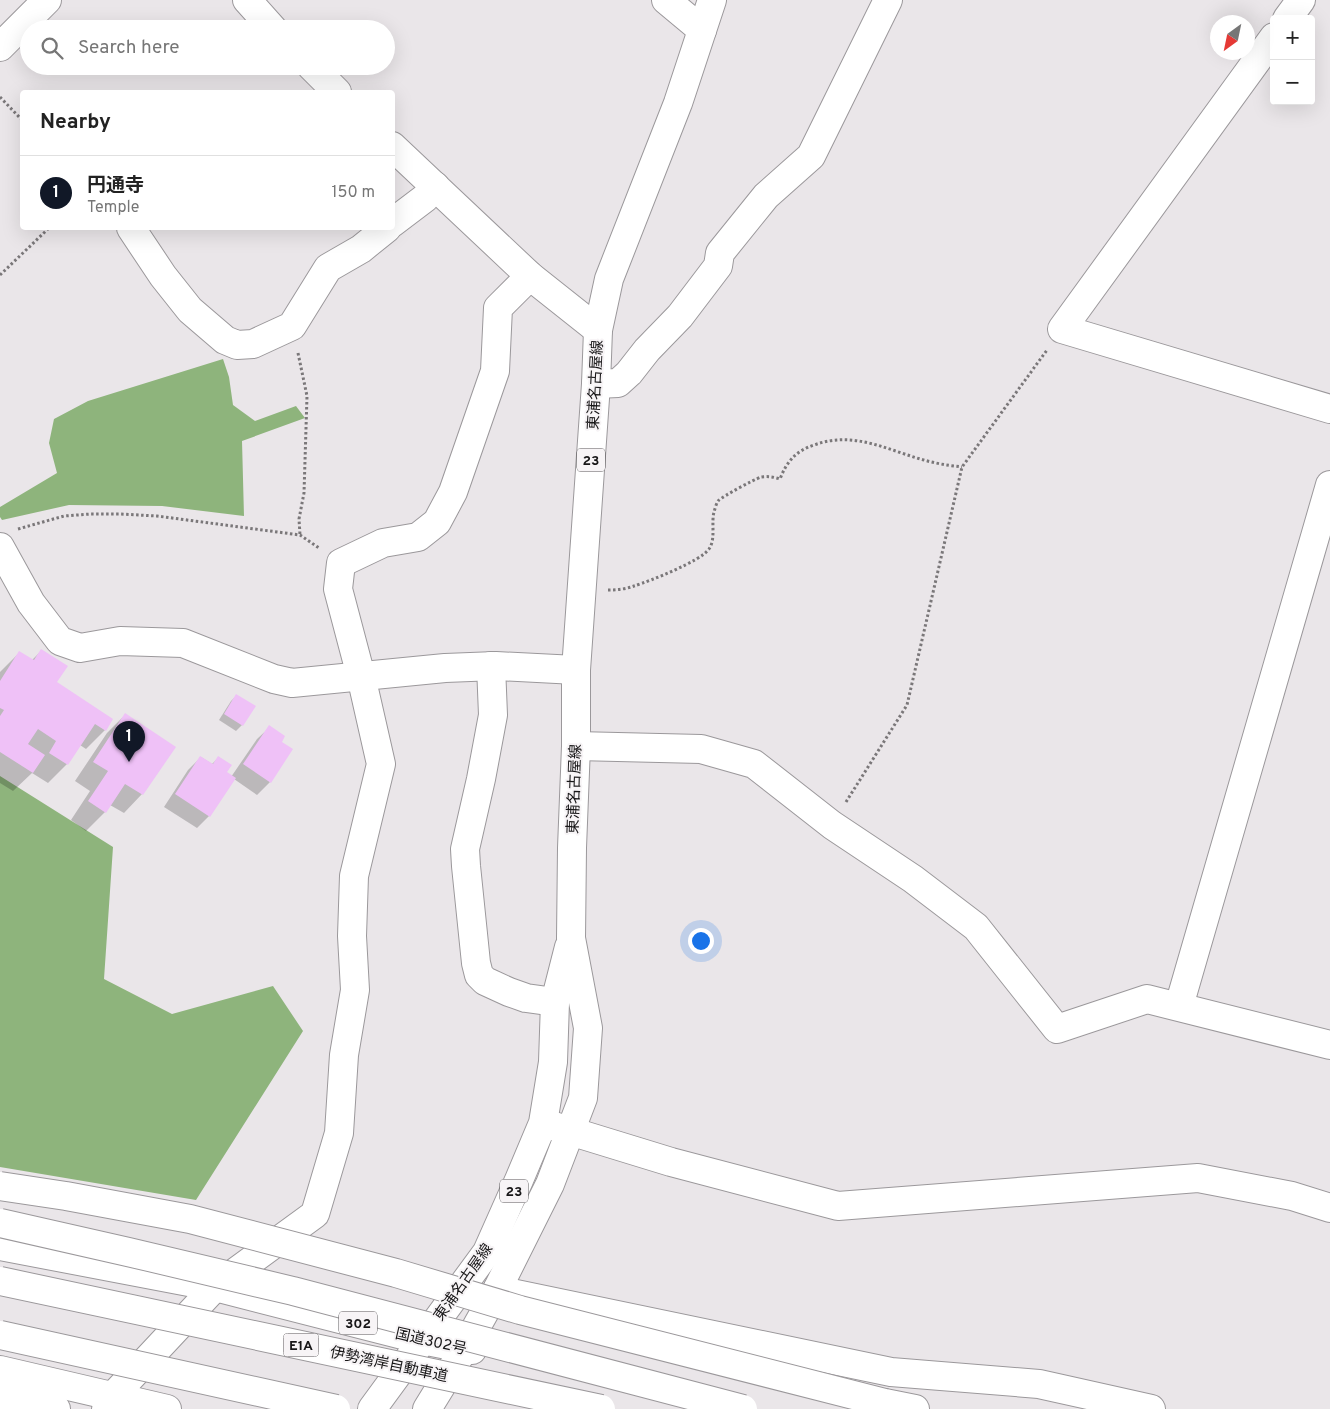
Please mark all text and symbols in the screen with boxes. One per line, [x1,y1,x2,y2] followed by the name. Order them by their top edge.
[1210,15,1255,60] north arrow
[1270,15,1315,105] map controls
[1270,15,1315,60] button: +
[20,20,395,75] search box
[38,34,66,62] icon: search
[78,36,180,60] text: Search here
[1270,60,1315,105] button: −
[40,109,111,136] text: Nearby
[87,174,144,198] text: 円通寺
[53,183,59,203] text: 1
[332,183,375,203] text: 150 m
[87,198,139,218] text: Temple
[584,340,608,431] street label: 東浦名古屋線
[577,448,605,472] road number: 23
[113,721,145,762] pin: 1
[563,744,587,834] street label: 東浦名古屋線
[688,928,714,954] your location
[500,1180,528,1202] road number: 23
[430,1240,498,1325] street label: 東浦名古屋線
[339,1312,377,1335] road number: 302
[393,1325,468,1360] street label: 国道302号
[284,1334,318,1356] road number: E1A
[328,1344,449,1387] street label: 伊勢湾岸自動車道

